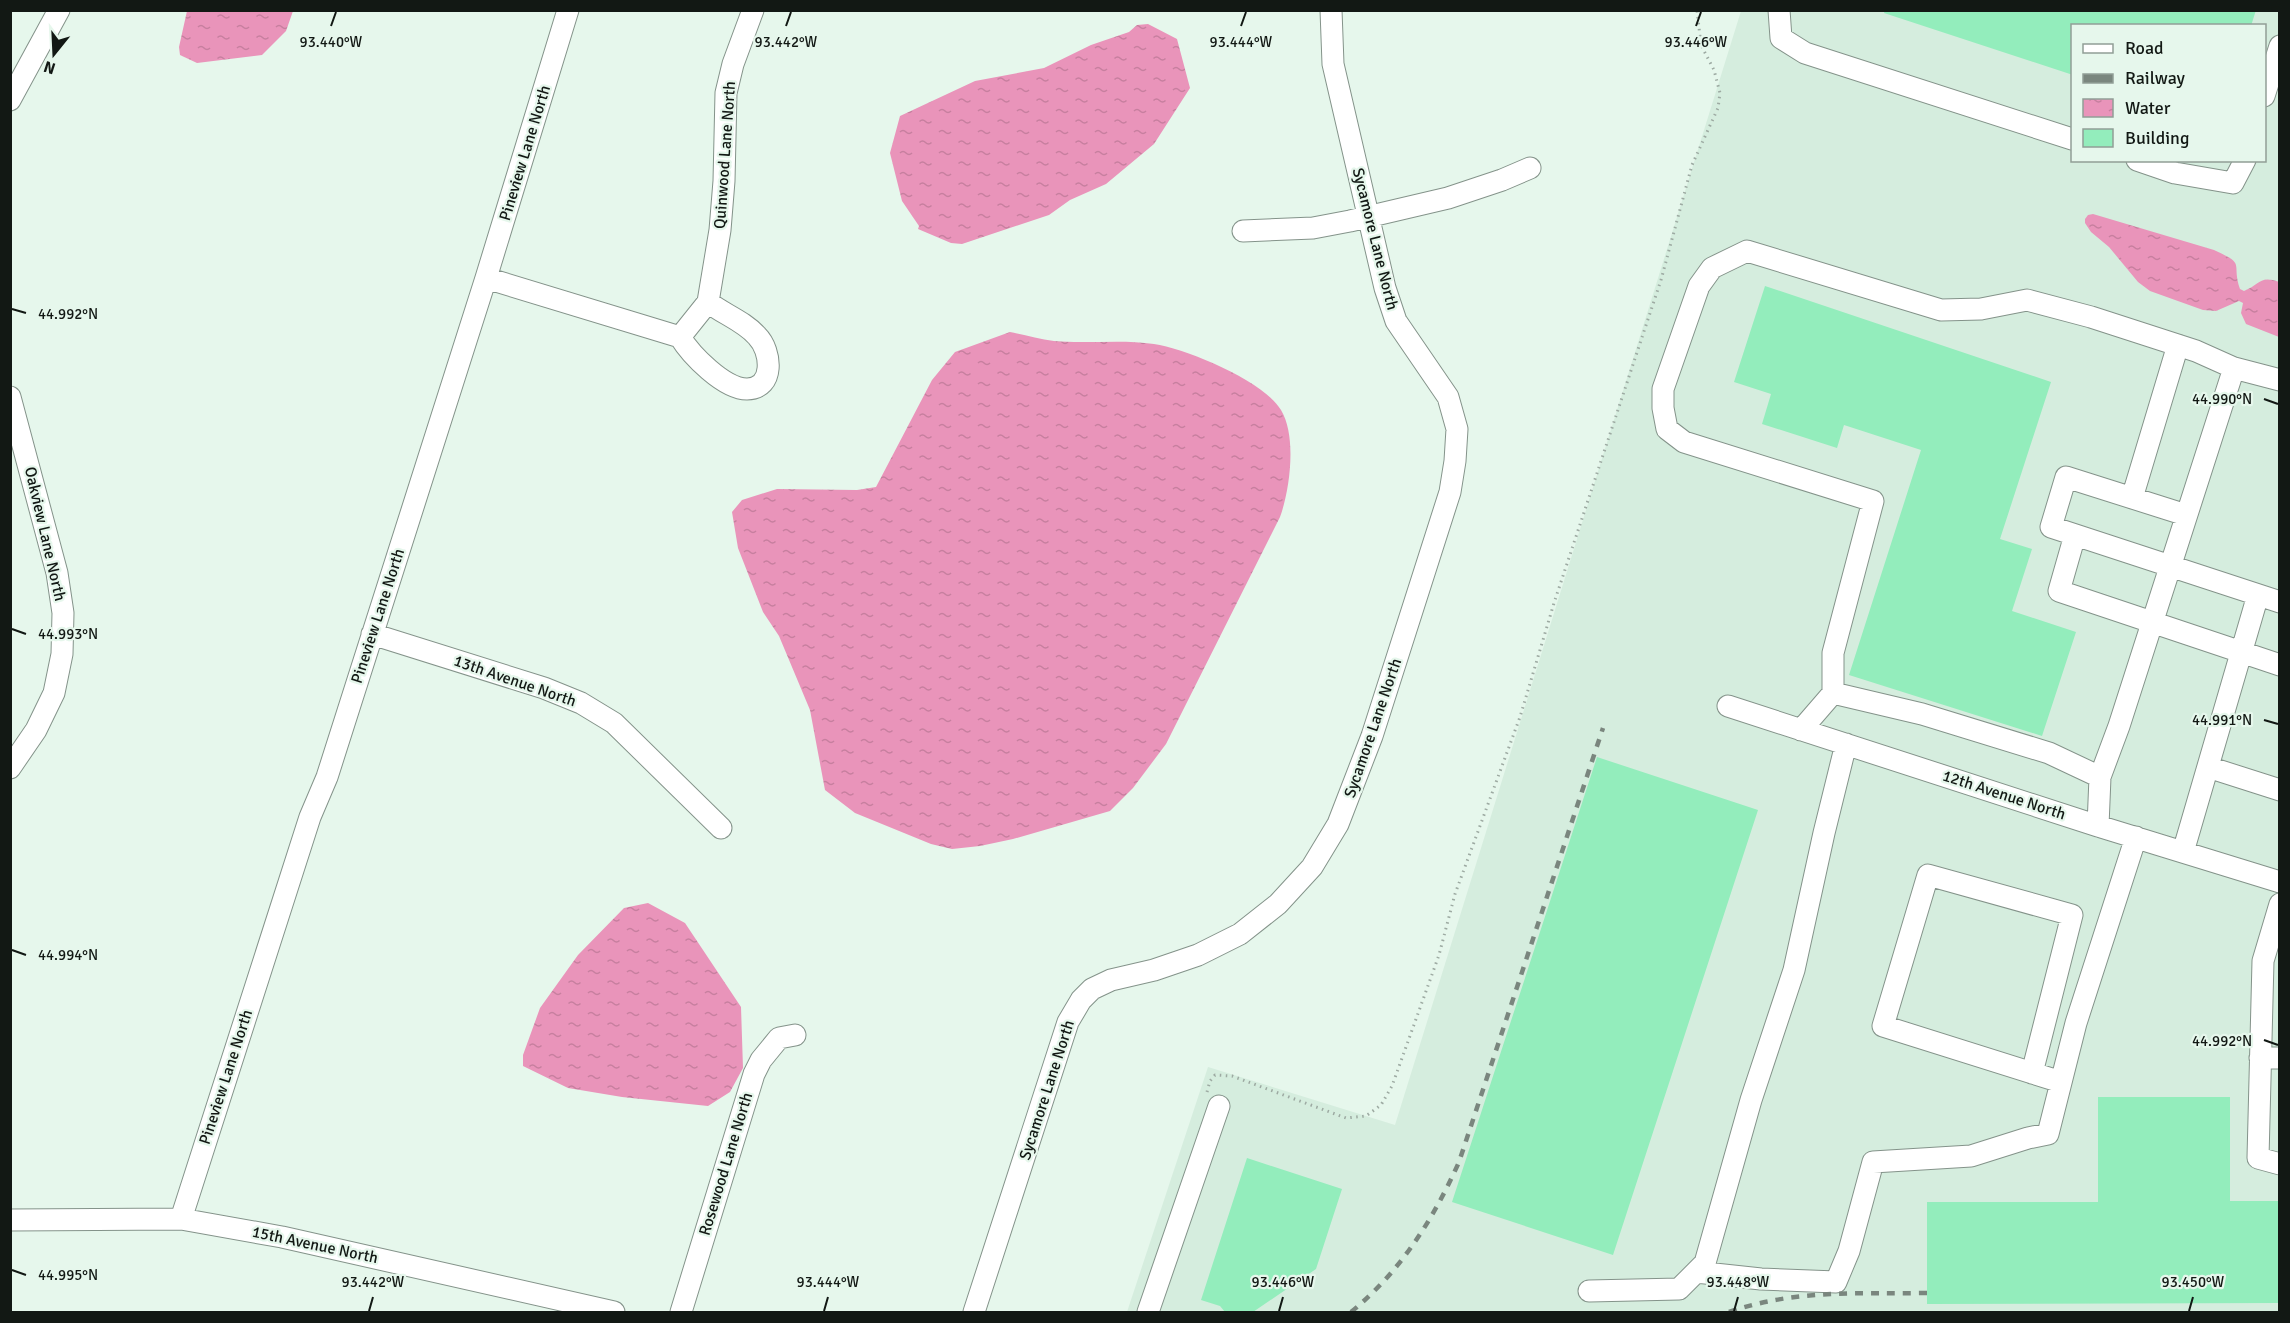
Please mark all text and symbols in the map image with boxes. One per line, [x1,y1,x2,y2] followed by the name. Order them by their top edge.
[24,24,84,84] north arrow
[2071,24,2266,162] legend
[300,33,363,51] text: 93.440°W
[755,33,818,51] text: 93.442°W
[1210,33,1273,51] text: 93.444°W
[1665,33,1728,51] text: 93.446°W
[2125,37,2164,59] text: Road
[41,56,58,79] text: N
[2125,67,2186,89] text: Railway
[710,80,740,230] street label: Quinwood Lane North
[495,83,555,223] street label: Pineview Lane North
[2125,97,2171,119] text: Water
[2125,127,2189,149] text: Building
[1348,166,1402,312] street label: Sycamore Lane North
[38,305,98,323] text: 44.992°N
[2192,390,2252,408] text: 44.990°N
[20,465,70,603] street label: Oakview Lane North
[347,546,409,686] street label: Pineview Lane North
[38,625,98,643] text: 44.993°N
[451,651,579,711] street label: 13th Avenue North
[1340,656,1406,800] street label: Sycamore Lane North
[2192,711,2252,729] text: 44.991°N
[1940,766,2068,824] street label: 12th Avenue North
[38,946,98,964] text: 44.994°N
[195,1007,257,1147] street label: Pineview Lane North
[1015,1017,1079,1163] street label: Sycamore Lane North
[2192,1032,2252,1050] text: 44.992°N
[695,1090,757,1238] street label: Rosewood Lane North
[250,1222,380,1268] street label: 15th Avenue North
[38,1266,98,1284] text: 44.995°N
[342,1273,405,1291] text: 93.442°W
[797,1273,860,1291] text: 93.444°W
[1252,1273,1315,1291] text: 93.446°W
[1707,1273,1770,1291] text: 93.448°W
[2162,1273,2225,1291] text: 93.450°W

